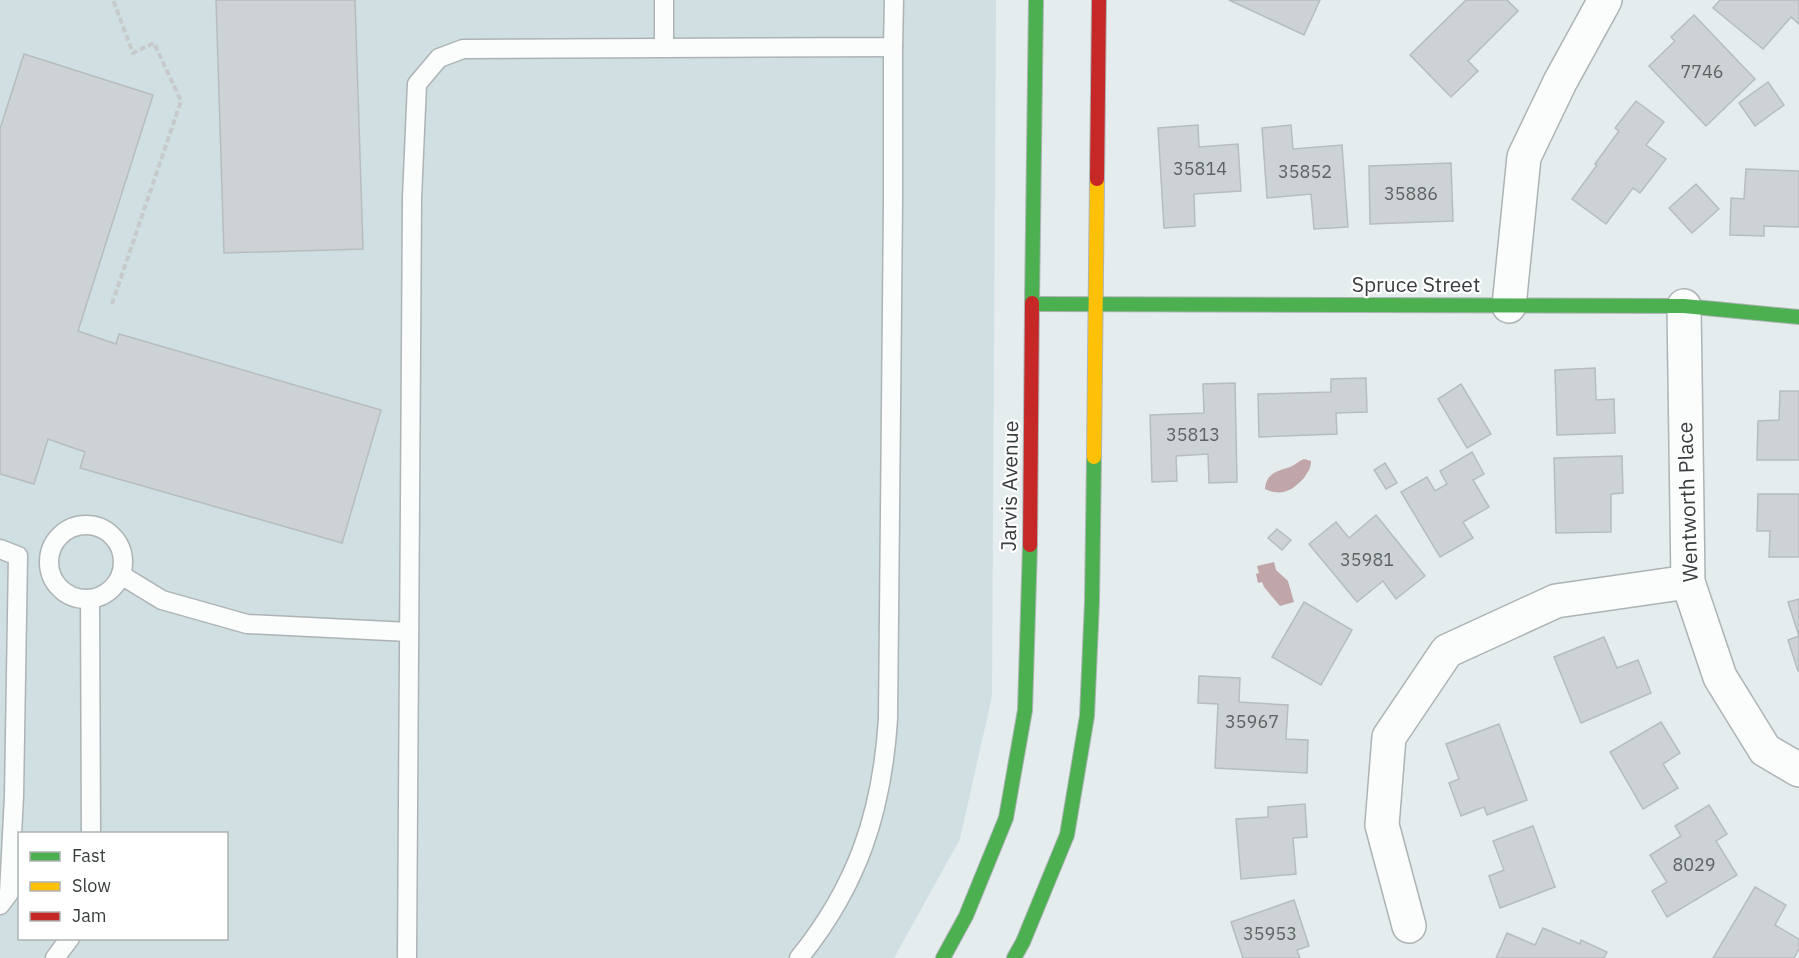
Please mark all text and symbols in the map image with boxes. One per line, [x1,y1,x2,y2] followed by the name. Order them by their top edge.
[1680,60,1724,83] house number: 7746
[1173,157,1227,180] house number: 35814
[1278,160,1332,183] house number: 35852
[1384,182,1438,205] house number: 35886
[1352,270,1480,298] street label: Spruce Street
[994,420,1024,552] street label: Jarvis Avenue
[1670,421,1704,583] street label: Wentworth Place
[1166,423,1220,446] house number: 35813
[1340,548,1394,571] house number: 35981
[1225,710,1279,733] house number: 35967
[18,832,228,940] legend
[72,844,106,867] text: Fast
[1672,853,1716,876] house number: 8029
[72,874,111,897] text: Slow
[72,904,107,927] text: Jam
[1243,922,1297,945] house number: 35953

